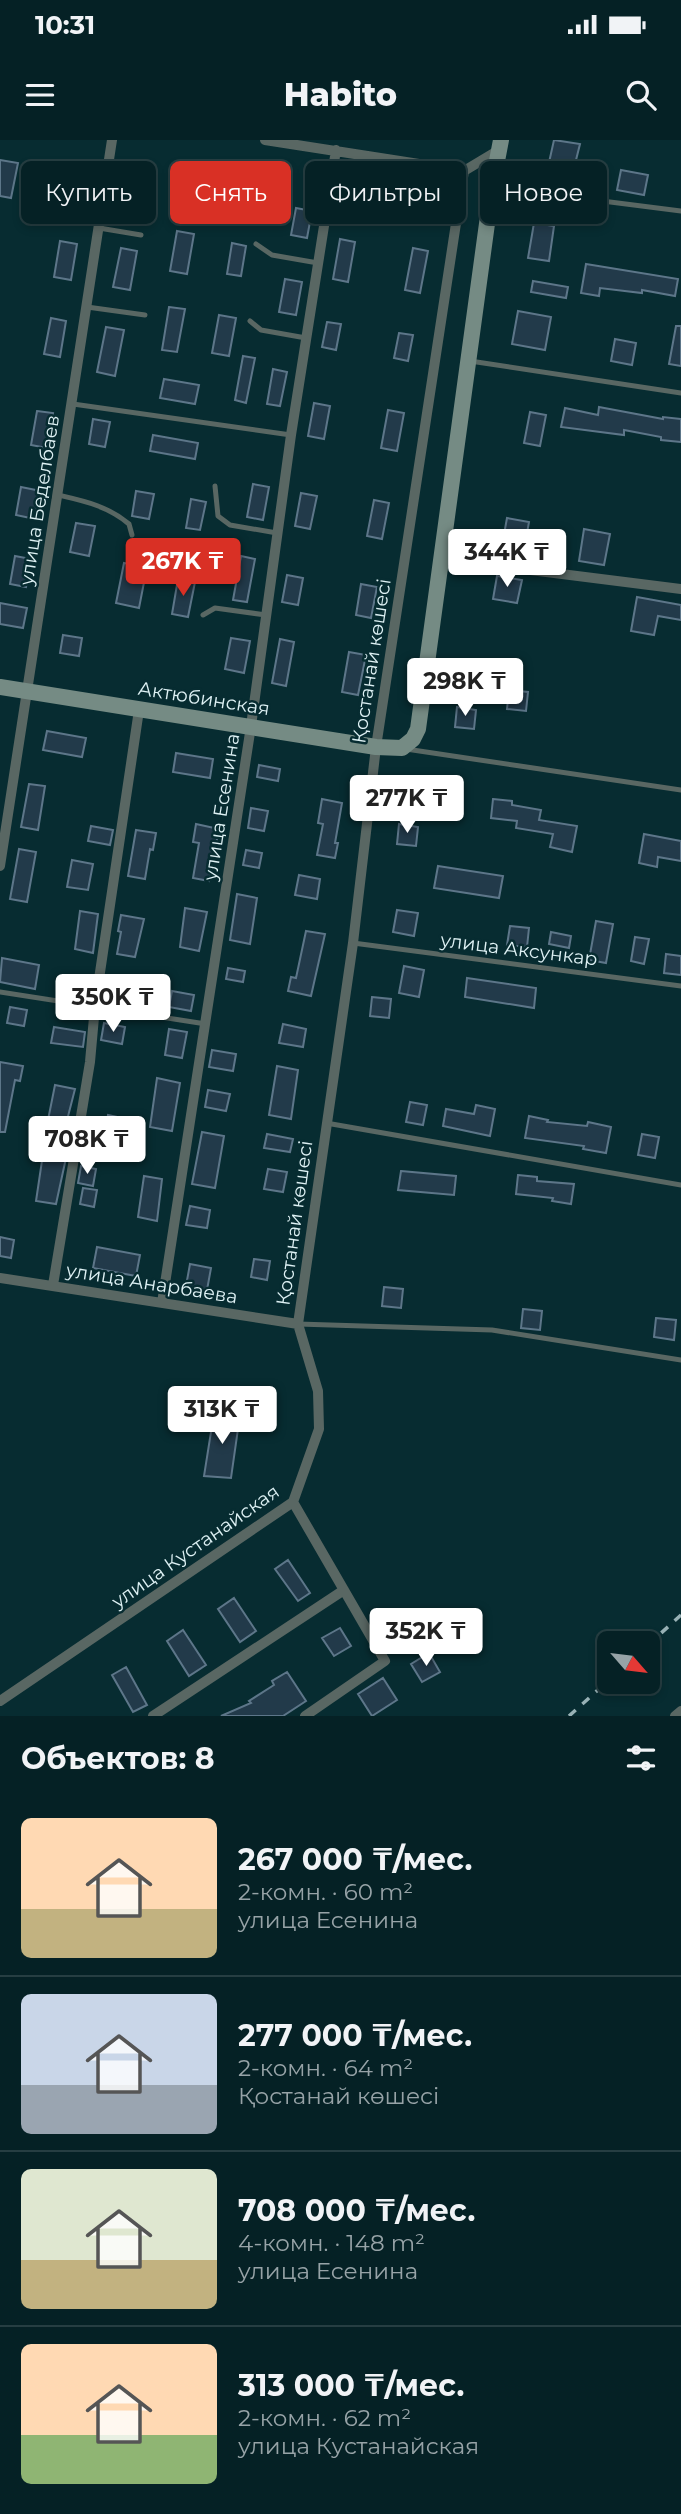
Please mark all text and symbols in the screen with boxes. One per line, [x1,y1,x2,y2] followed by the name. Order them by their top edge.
[35,9,95,41] text: 10:31
[284,75,397,114] text: Habito
[21,76,59,114] icon: menu
[622,76,660,114] icon: search
[21,161,156,224] chip: Купить
[170,161,291,224] chip: Снять
[305,161,466,224] chip: Фильтры
[480,161,607,224] chip: Новое
[14,413,64,588] street label: улица Беделбаев
[450,530,564,589] pin: 344K ₸
[126,538,240,598] pin: 267K ₸
[464,538,550,566] text: 344K ₸
[142,547,224,575] text: 267K ₸
[347,577,396,745] street label: Қостанай көшесі
[408,658,522,718] pin: 298K ₸
[423,667,507,695] text: 298K ₸
[136,677,271,720] street label: Актюбинская
[198,732,244,883] street label: улица Есенина
[350,776,464,835] pin: 277K ₸
[366,784,448,812] text: 277K ₸
[438,928,599,971] street label: улица Аксункар
[56,974,170,1034] pin: 350K ₸
[72,983,154,1011] text: 350K ₸
[30,1116,144,1176] pin: 708K ₸
[45,1125,129,1153] text: 708K ₸
[272,1139,317,1307] street label: Қостанай көшесі
[64,1258,239,1308] street label: улица Анарбаева
[165,1386,279,1446] pin: 313K ₸
[184,1395,260,1423] text: 313K ₸
[106,1480,283,1614] street label: улица Кустанайская
[369,1608,483,1668] pin: 352K ₸
[386,1617,466,1645] text: 352K ₸
[597,1631,660,1694] north arrow
[597,1631,660,1694] map controls
[622,1739,660,1777] icon: filters
[21,1740,215,1777] text: Объектов: 8
[238,1841,472,1878] text: 267 000 ₸/мес.
[77,1846,161,1930] icon: home
[238,1878,413,1906] text: 2-комн. · 60 m²
[238,1906,418,1934] text: улица Есенина
[238,2017,472,2054] text: 277 000 ₸/мес.
[77,2022,161,2106] icon: home
[238,2054,413,2082] text: 2-комн. · 64 m²
[238,2082,439,2110] text: Қостанай көшесі
[238,2192,475,2229] text: 708 000 ₸/мес.
[77,2197,161,2281] icon: home
[238,2229,425,2257] text: 4-комн. · 148 m²
[238,2257,418,2285] text: улица Есенина
[238,2367,464,2404] text: 313 000 ₸/мес.
[77,2372,161,2456] icon: home
[238,2404,411,2432] text: 2-комн. · 62 m²
[238,2432,479,2460] text: улица Кустанайская

